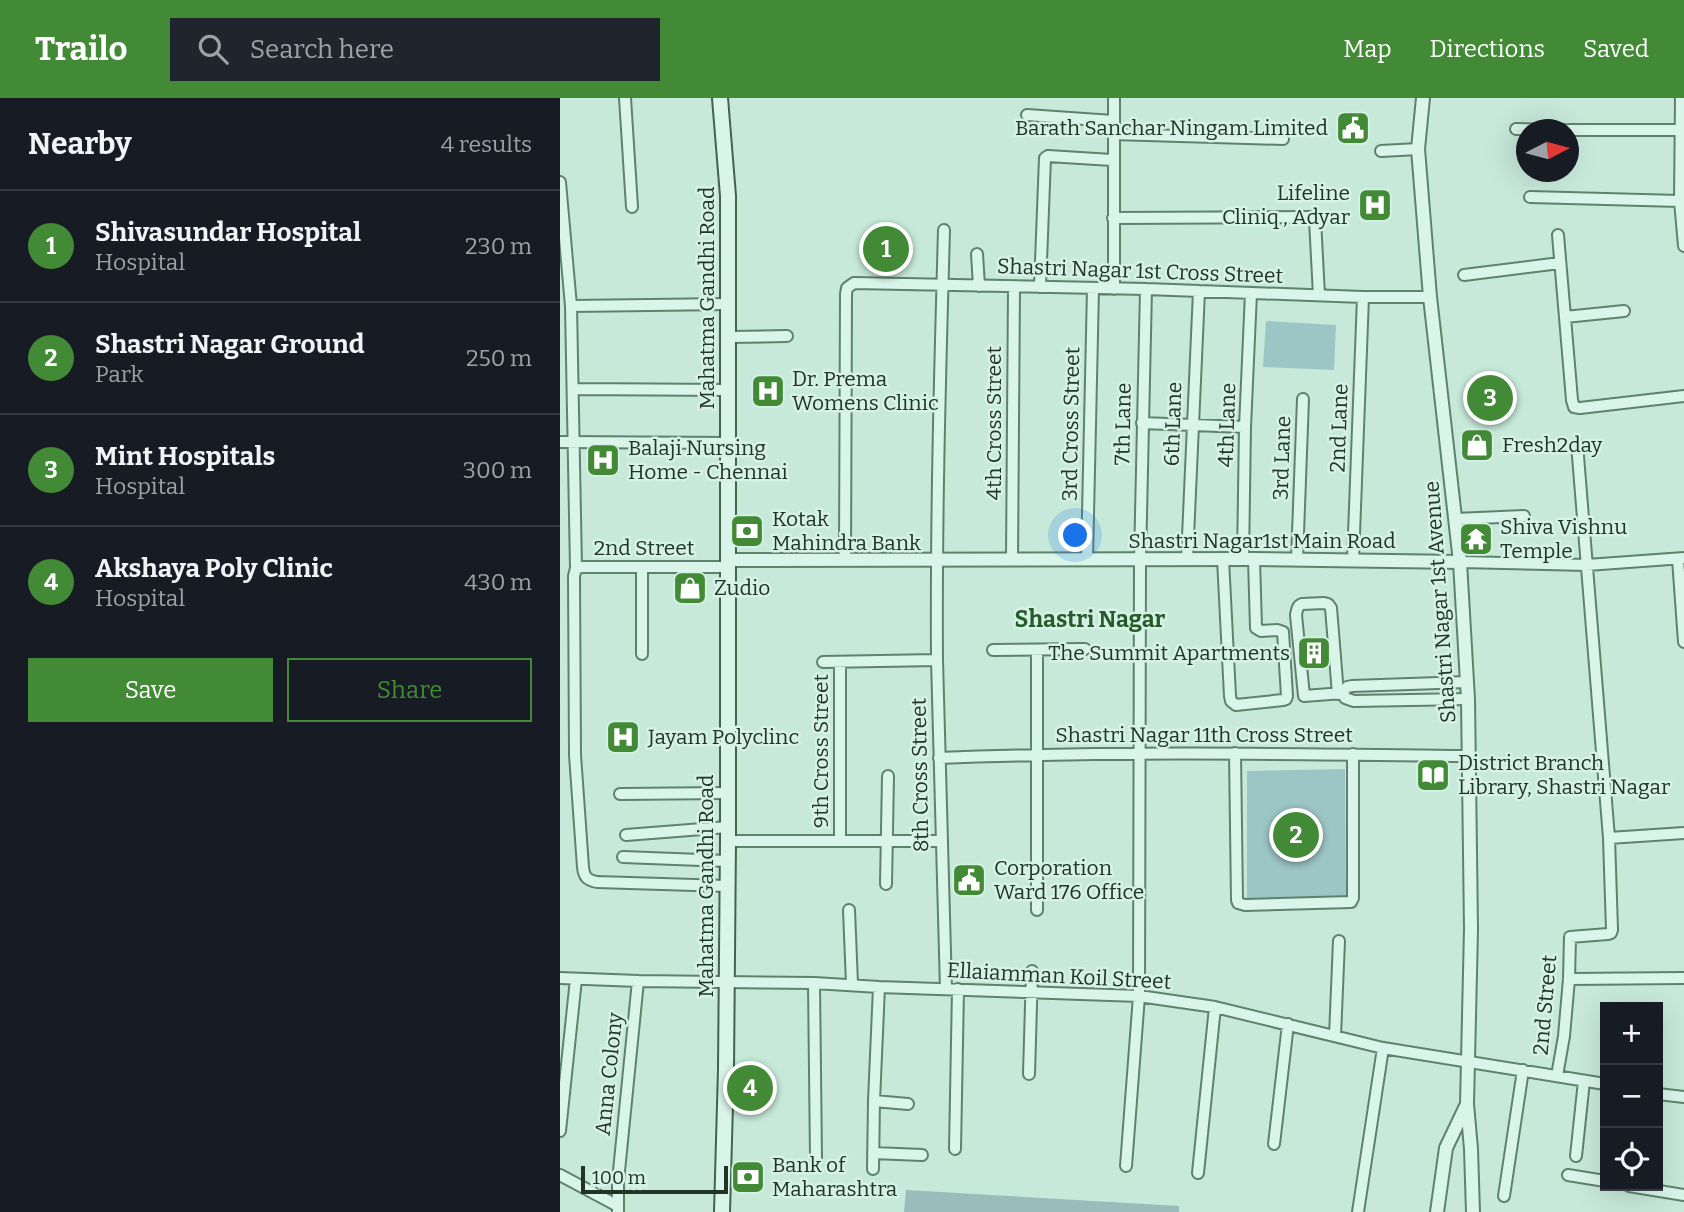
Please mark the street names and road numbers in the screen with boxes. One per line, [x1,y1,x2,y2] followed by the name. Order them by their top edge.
[694,186,720,410] street label: Mahatma Gandhi Road
[997,253,1284,289] street label: Shastri Nagar 1st Cross Street
[981,345,1007,500] street label: 4th Cross Street
[1057,346,1085,501] street label: 3rd Cross Street
[1159,381,1187,467] street label: 6th Lane
[1109,382,1137,466] street label: 7th Lane
[1213,382,1241,468] street label: 4th Lane
[1324,383,1354,473] street label: 2nd Lane
[1268,415,1296,501] street label: 3rd Lane
[1419,480,1461,724] street label: Shastri Nagar 1st Avenue
[1128,528,1396,554] street label: Shastri Nagar1st Main Road
[594,535,695,561] street label: 2nd Street
[808,673,834,828] street label: 9th Cross Street
[906,697,934,852] street label: 8th Cross Street
[1055,722,1353,748] street label: Shastri Nagar 11th Cross Street
[693,774,719,998] street label: Mahatma Gandhi Road
[1528,953,1562,1056] street label: 2nd Street
[946,957,1172,995] street label: Ellaiamman Koil Street
[590,1010,628,1137] street label: Anna Colony

